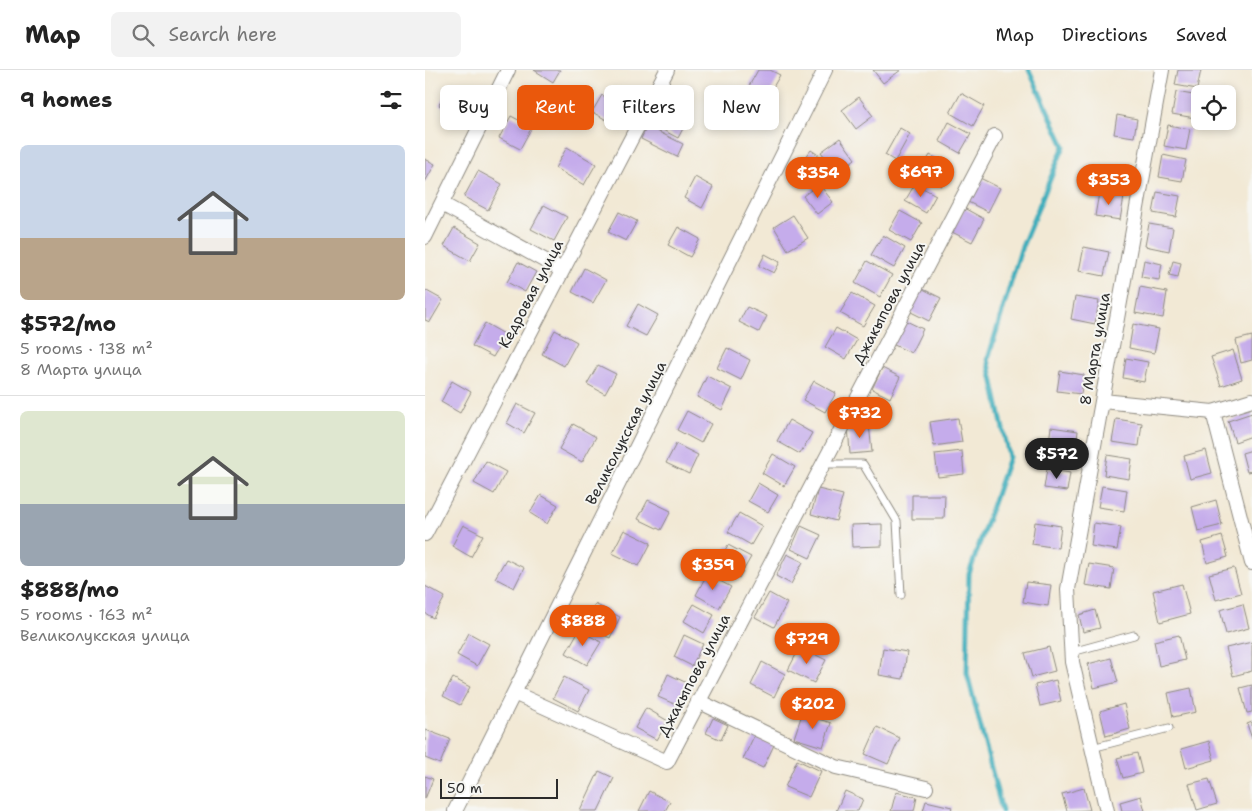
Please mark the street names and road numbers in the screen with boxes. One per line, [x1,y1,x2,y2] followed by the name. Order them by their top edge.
[494,236,568,352] street label: Кедровая улица
[848,238,930,368] street label: Джакыпова улица
[1075,290,1115,407] street label: 8 Марта улица
[581,357,671,508] street label: Великолукская улица
[653,610,735,740] street label: Джакыпова улица

